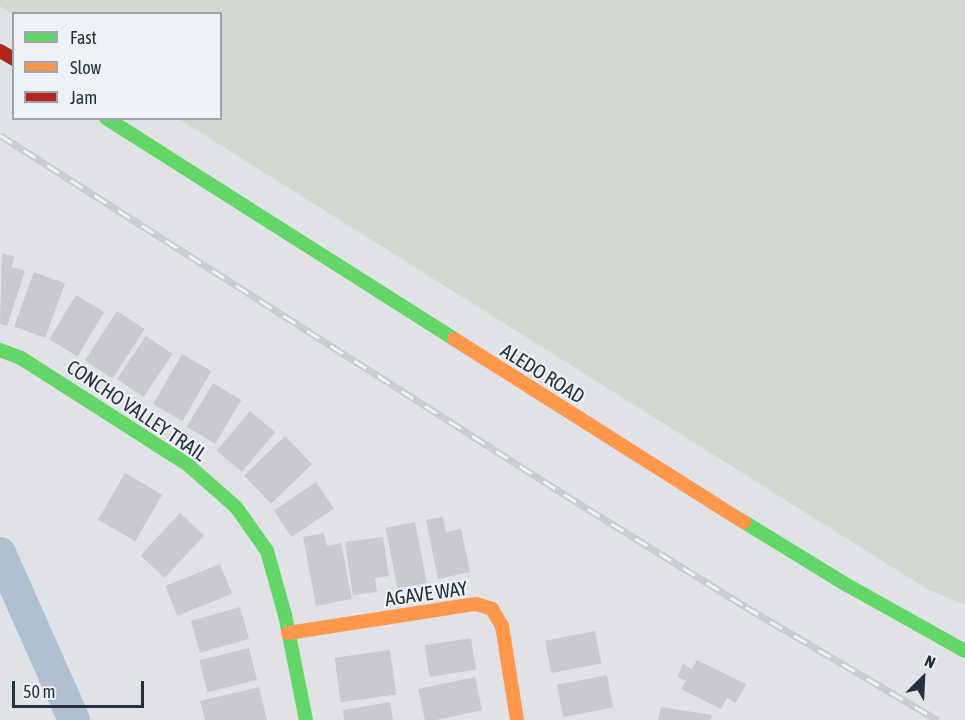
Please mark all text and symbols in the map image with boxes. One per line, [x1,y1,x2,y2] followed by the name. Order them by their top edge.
[12,12,222,120] legend
[70,27,97,48] text: Fast
[70,57,101,78] text: Slow
[70,87,97,108] text: Jam
[497,338,589,408] street label: ALEDO ROAD
[63,354,211,466] street label: CONCHO VALLEY TRAIL
[383,575,469,611] street label: AGAVE WAY
[893,648,953,708] north arrow
[922,651,938,672] text: N
[15,669,147,707] scale bar
[23,681,55,702] text: 50 m

